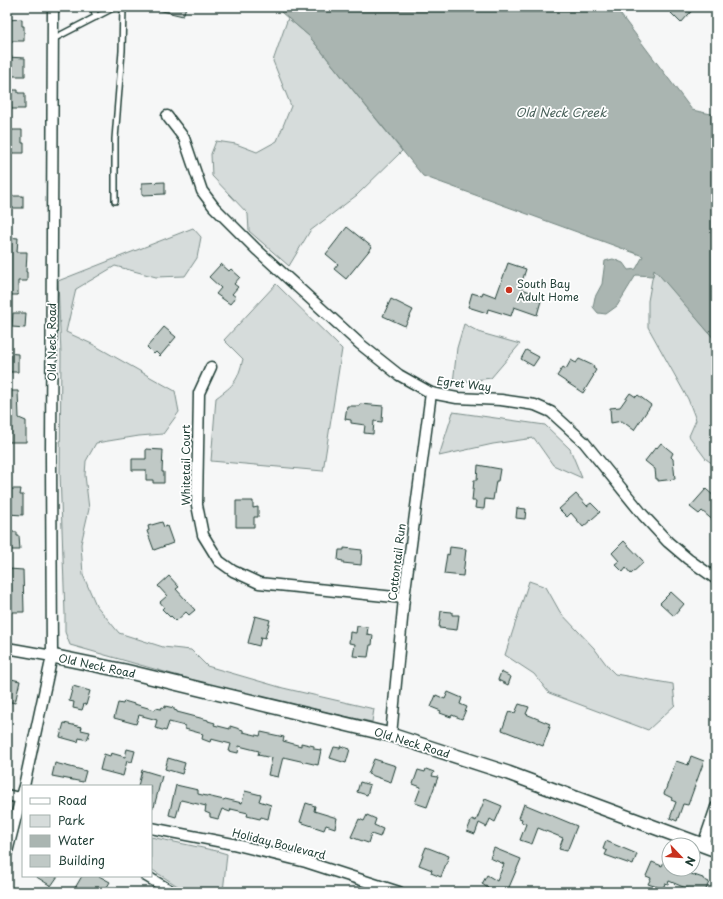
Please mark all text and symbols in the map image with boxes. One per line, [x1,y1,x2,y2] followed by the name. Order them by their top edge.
[515,103,607,121] water label: Old Neck Creek
[517,275,579,305] place label: South Bay Adult Home
[504,285,514,295] marker: South Bay Adult Home
[43,303,60,381] street label: Old Neck Road
[436,372,492,395] street label: Egret Way
[177,424,194,506] street label: Whitetail Court
[383,522,410,602] street label: Cottontail Run
[57,649,137,682] street label: Old Neck Road
[372,723,452,762] street label: Old Neck Road
[22,785,152,877] legend
[58,791,87,809] text: Road
[58,811,85,829] text: Park
[231,824,328,863] street label: Holiday Boulevard
[58,831,95,849] text: Water
[661,837,701,877] north arrow
[58,851,105,869] text: Building
[681,854,700,869] text: N

